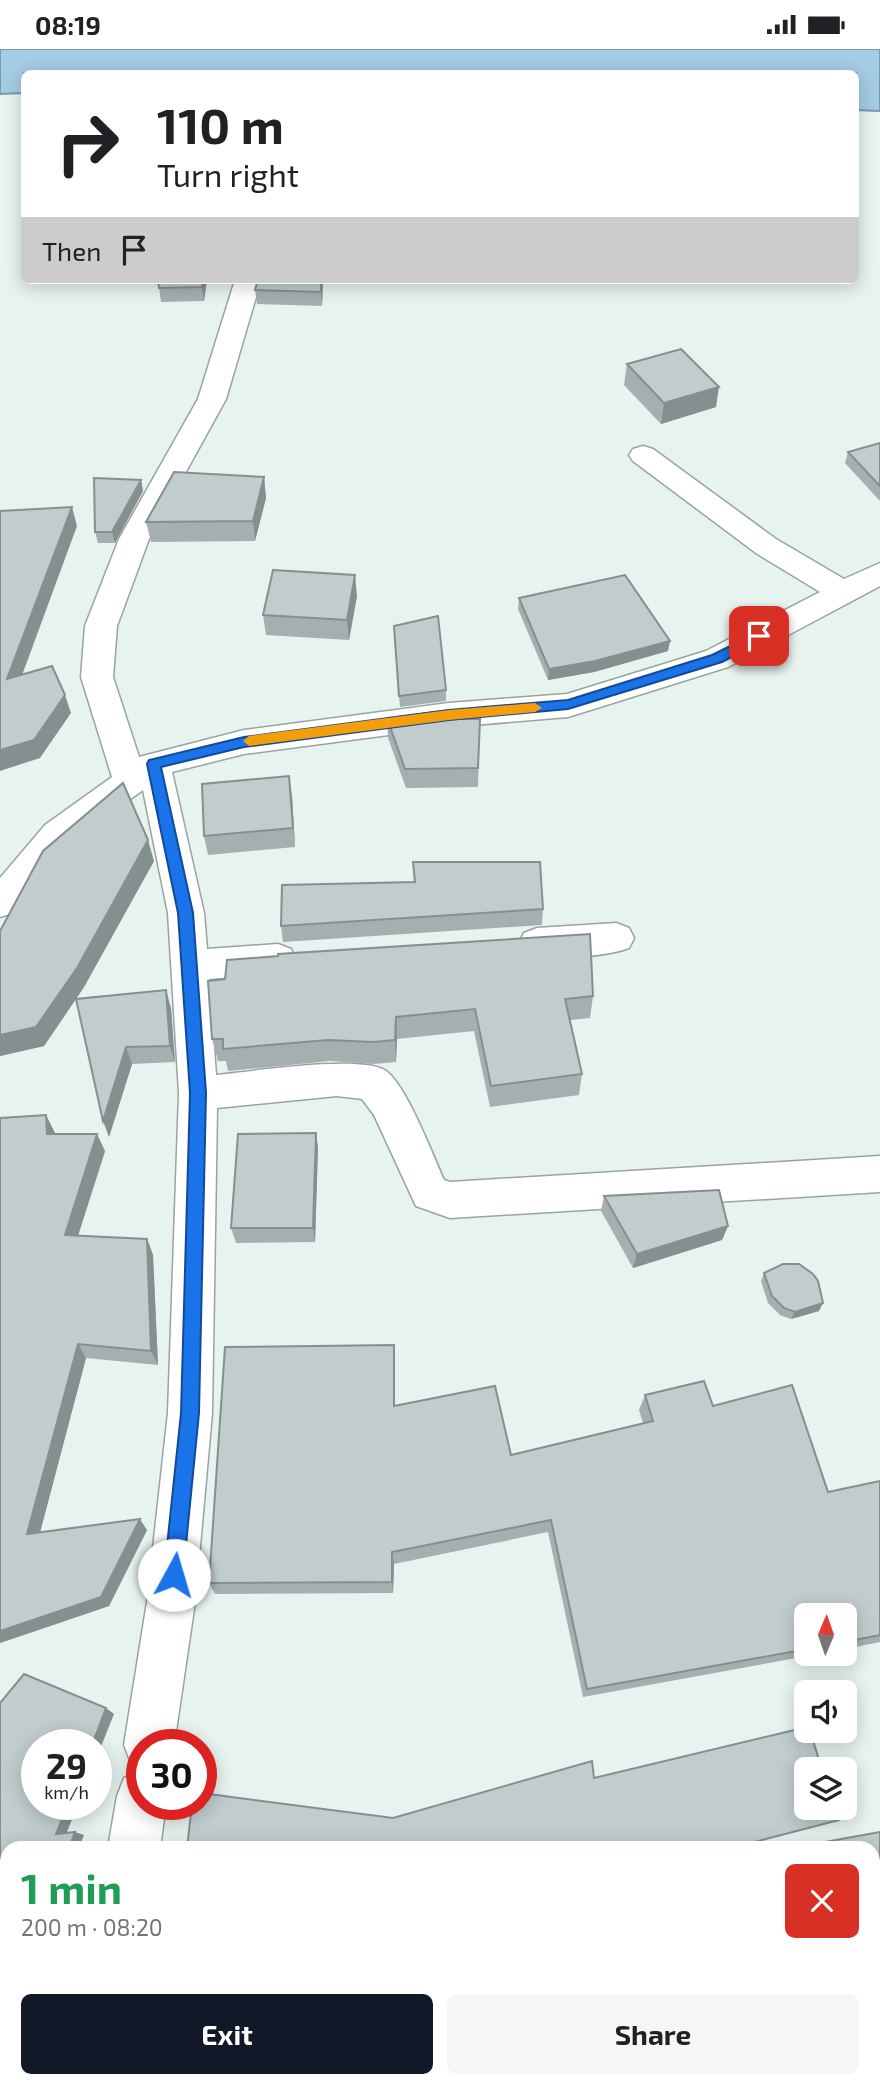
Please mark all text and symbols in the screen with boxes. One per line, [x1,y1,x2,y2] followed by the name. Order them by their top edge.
[35,9,101,40] text: 08:19
[157,95,284,154] text: 110 m
[42,98,133,189] icon: right
[157,155,299,193] text: Turn right
[115,231,153,269] icon: arrive
[42,235,101,266] text: Then
[729,606,789,666] pin
[740,617,778,655] icon: arrive
[137,1538,211,1612] position arrow
[794,1603,858,1666] north arrow
[794,1603,857,1820] map controls
[794,1680,857,1743] button: sound
[126,1729,217,1820] speed limit sign: 30
[46,1744,87,1786] text: 29
[794,1757,857,1820] button: layers
[44,1781,89,1803] text: km/h
[21,1862,122,1912] text: 1 min
[785,1864,859,1938] button: close
[21,1913,163,1941] text: 200 m · 08:20
[21,1994,433,2074] button: Exit
[447,1994,859,2074] button: Share

